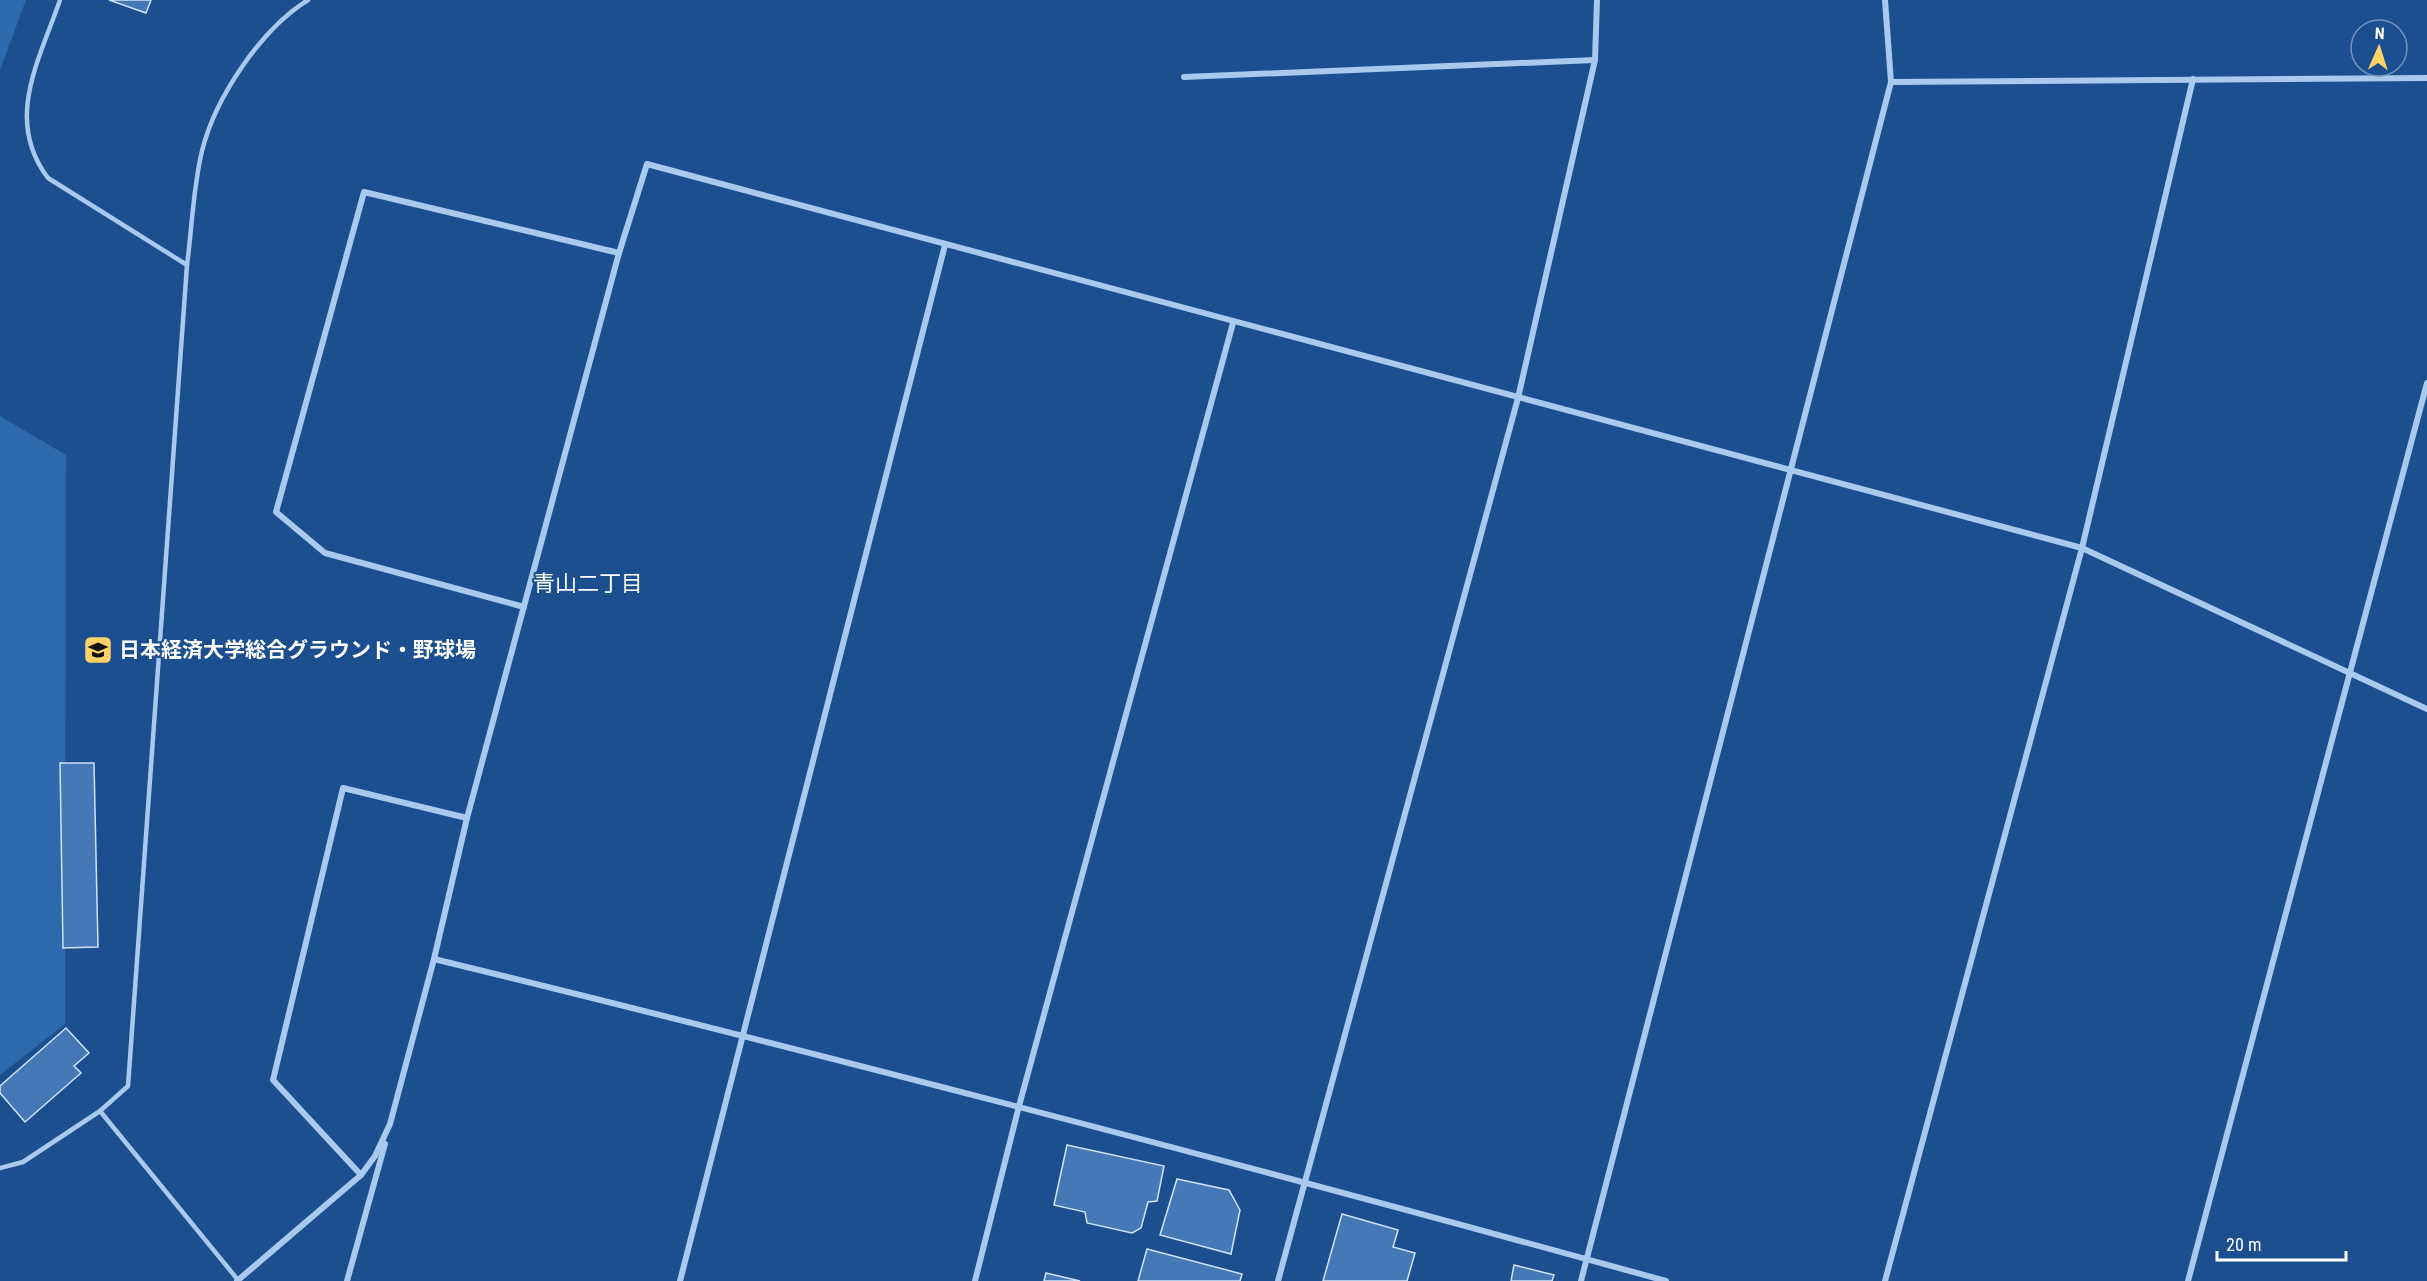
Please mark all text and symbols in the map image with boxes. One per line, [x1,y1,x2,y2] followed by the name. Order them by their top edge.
[2349,18,2409,78] north arrow
[2374,24,2385,43] text: N
[533,571,643,596] district label: 青山二丁目
[82,634,114,666] school or university icon: 日本経済大学総合グラウンド・野球場
[119,638,476,662] place label: 日本経済大学総合グラウンド・野球場
[2217,1224,2346,1262] scale bar
[2226,1234,2261,1255] text: 20 m

